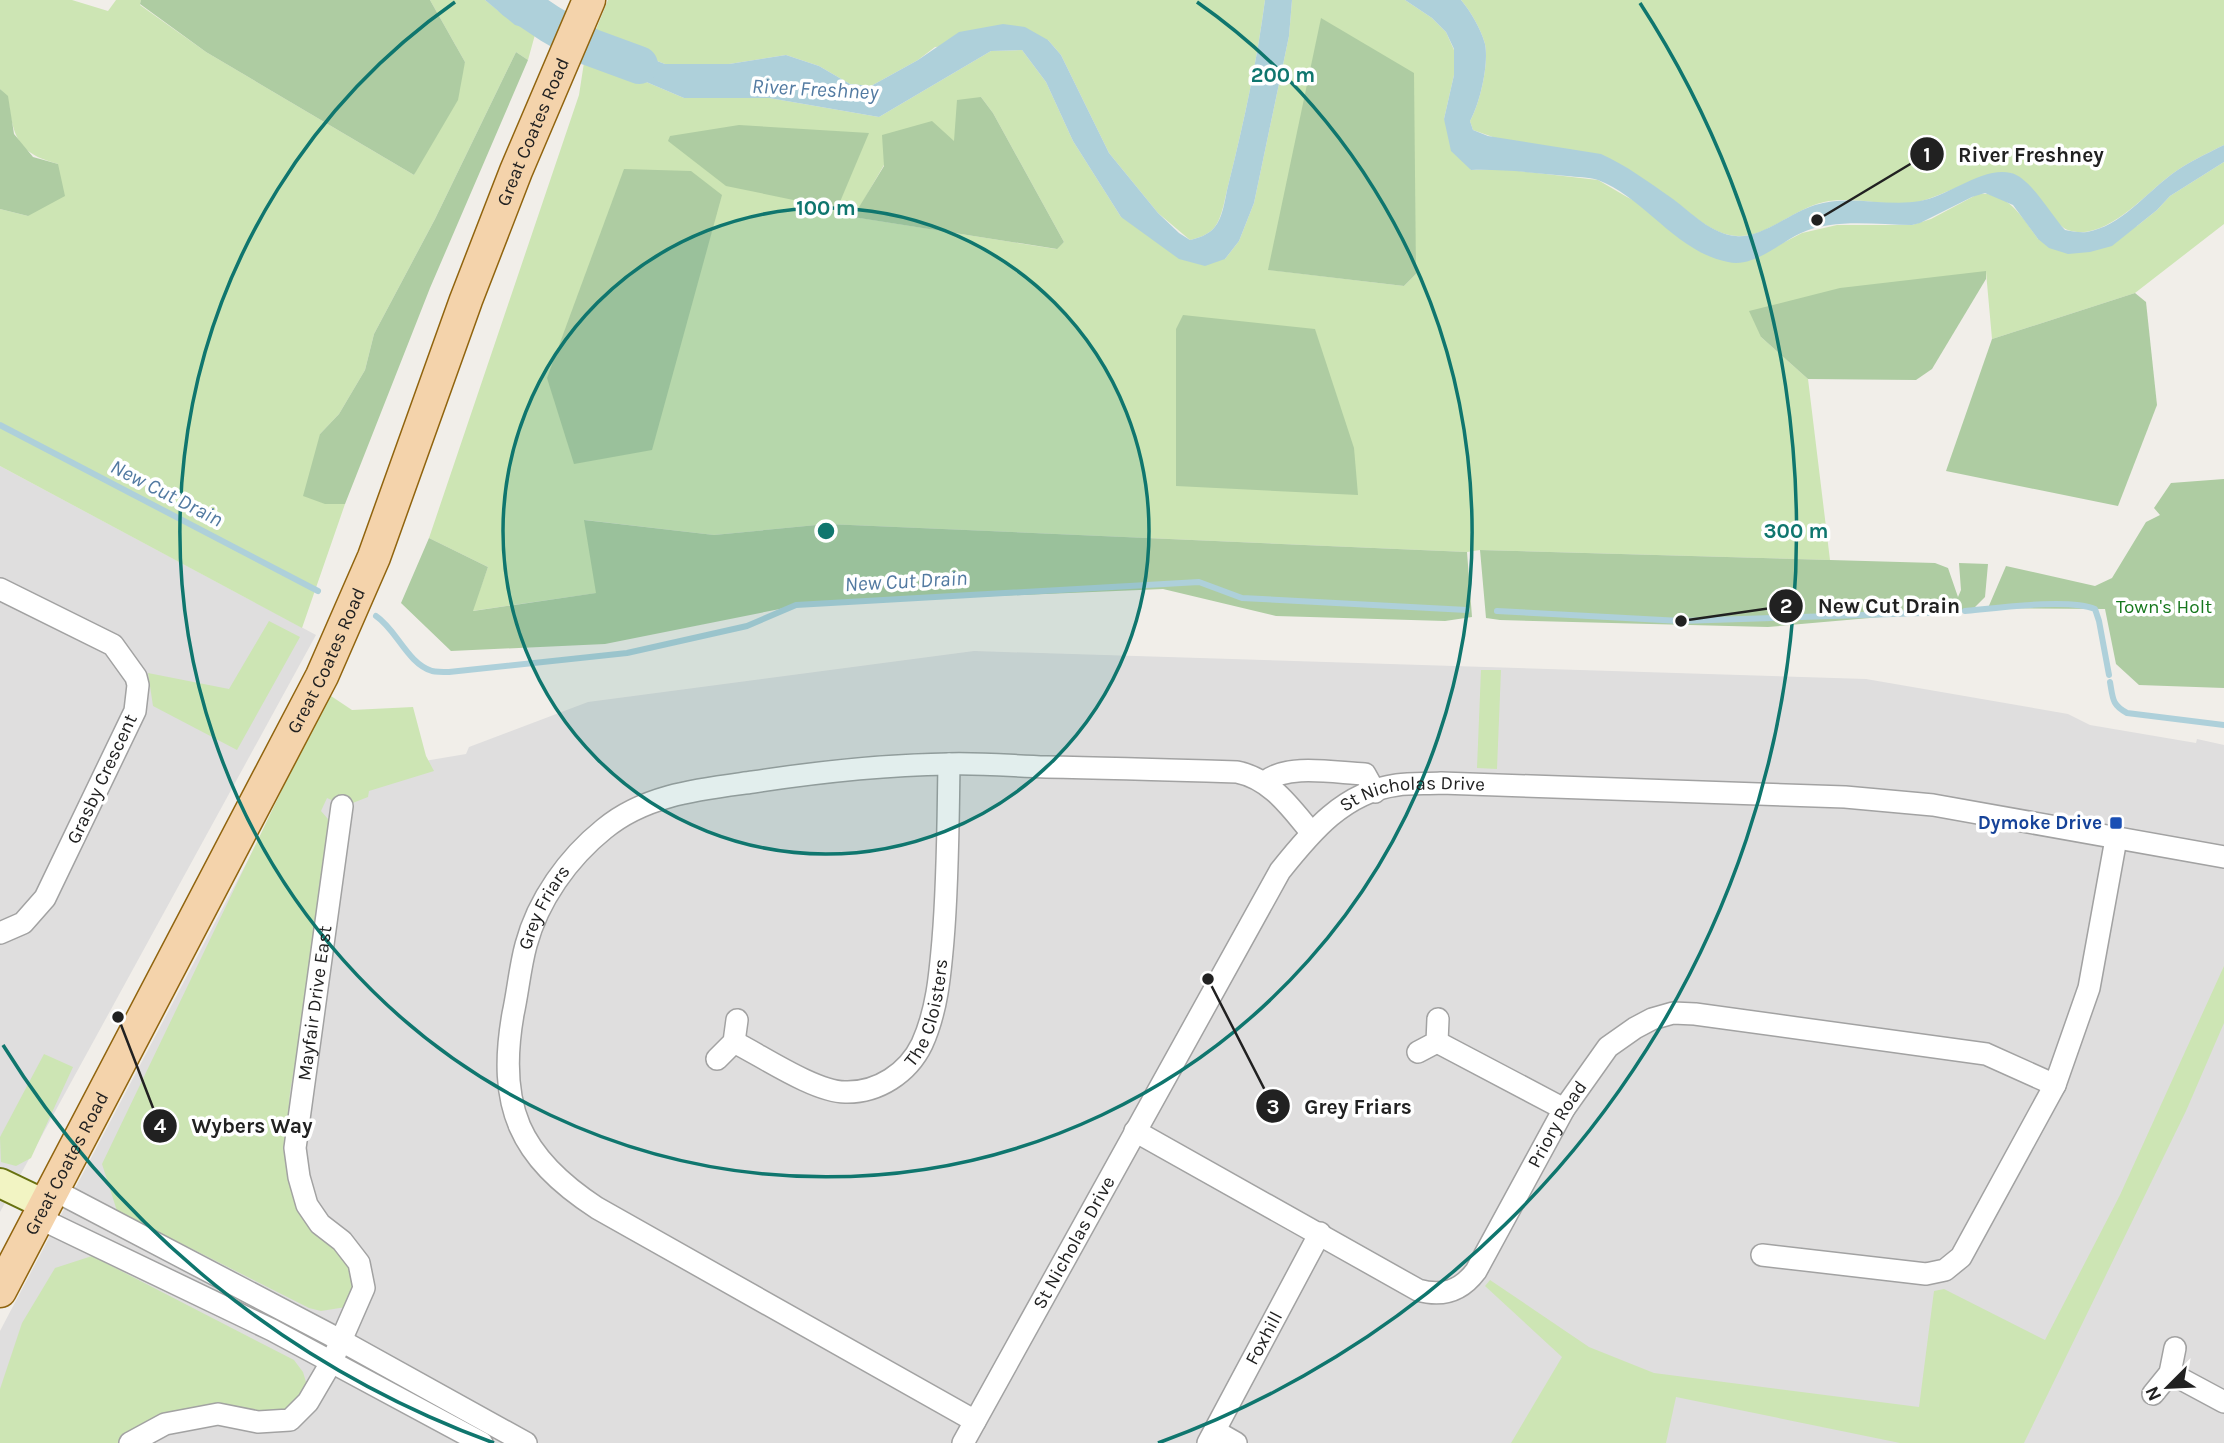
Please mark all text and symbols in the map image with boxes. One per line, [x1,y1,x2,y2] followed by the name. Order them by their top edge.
[492,54,574,209] street label: Great Coates Road
[1251,63,1315,87] text: 200 m
[751,74,880,104] water label: River Freshney
[1909,133,2118,175] callout: River Freshney
[1923,143,1931,167] text: 1
[1958,143,2104,167] text: River Freshney
[796,196,856,220] text: 100 m
[107,454,227,532] water label: New Cut Drain
[814,519,838,543] centre of rings
[1764,519,1828,543] text: 300 m
[844,566,968,596] water label: New Cut Drain
[283,584,370,737] street label: Great Coates Road
[1769,585,1974,627] callout: New Cut Drain
[1780,594,1792,618] text: 2
[1818,594,1960,618] text: New Cut Drain
[2116,596,2212,618] park label: Town's Holt
[62,711,142,847] street label: Grasby Crescent
[1336,772,1485,816] street label: St Nicholas Drive
[1978,812,2102,834] place label: Dymoke Drive
[2108,815,2124,831] marker: Dymoke Drive
[514,861,575,952] street label: Grey Friars
[293,924,336,1082] street label: Mayfair Drive East
[900,958,952,1071] street label: The Cloisters
[1523,1076,1592,1172] street label: Priory Road
[1255,1085,1426,1127] callout: Grey Friars
[20,1088,113,1239] street label: Great Coates Road
[1266,1095,1280,1119] text: 3
[1304,1095,1412,1119] text: Grey Friars
[142,1105,326,1147] callout: Wybers Way
[154,1114,167,1138] text: 4
[191,1114,313,1138] text: Wybers Way
[1028,1173,1120,1313] street label: St Nicholas Drive
[1241,1308,1287,1368] street label: Foxhill
[2133,1352,2203,1422] north arrow
[2141,1383,2166,1404] text: N

